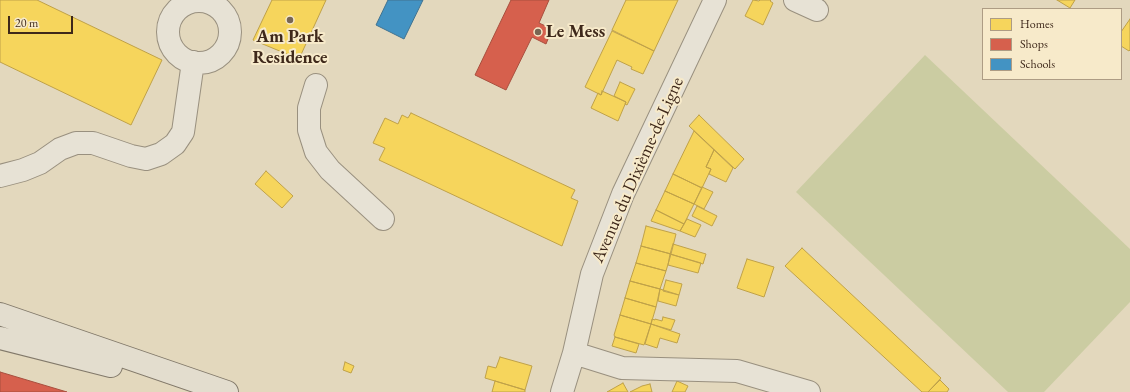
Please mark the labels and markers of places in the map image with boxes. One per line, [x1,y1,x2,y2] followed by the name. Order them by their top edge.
[285,15,295,25] marker: Am Park Residence
[546,21,605,43] place label: Le Mess
[252,26,328,68] place label: Am Park Residence
[533,27,543,37] marker: Le Mess

